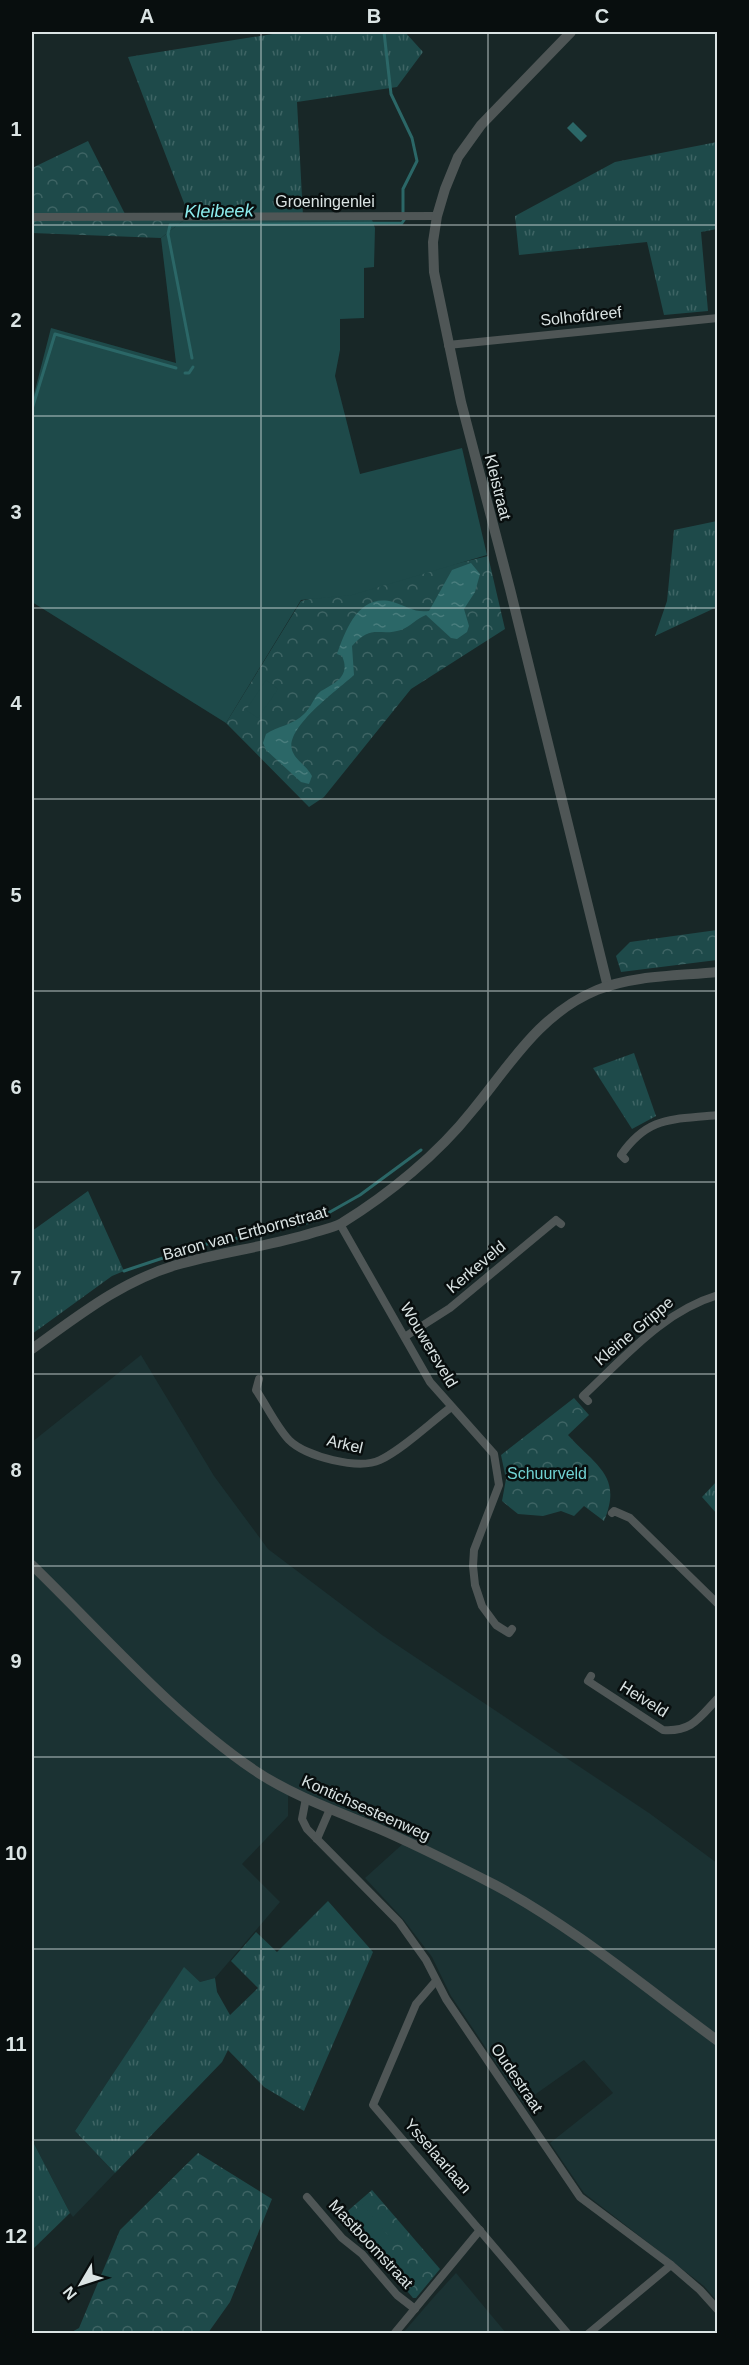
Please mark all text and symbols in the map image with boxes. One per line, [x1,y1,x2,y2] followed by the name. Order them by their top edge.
[140,5,154,27] text: A
[367,5,381,27] text: B
[595,5,609,27] text: C
[10,118,22,140] text: 1
[275,193,375,210] street label: Groeningenlei
[184,200,255,222] water label: Kleibeek
[539,303,623,329] street label: Solhofdreef
[10,309,22,331] text: 2
[482,453,514,522] street label: Kleistraat
[10,501,22,523] text: 3
[10,692,22,714] text: 4
[10,884,22,906] text: 5
[10,1076,22,1098] text: 6
[161,1203,330,1263] street label: Baron van Ertbornstraat
[443,1238,509,1296] street label: Kerkeveld
[10,1267,22,1289] text: 7
[591,1293,677,1369] street label: Kleine Grippe
[397,1300,461,1390] street label: Wouwersveld
[325,1432,365,1456] street label: Arkel
[10,1459,22,1481] text: 8
[507,1465,587,1482] park label: Schuurveld
[10,1650,22,1672] text: 9
[617,1678,671,1720] street label: Heiveld
[299,1772,433,1844] street label: Kontichsesteenweg
[5,1842,27,1864] text: 10
[5,2033,27,2055] text: 11
[488,2040,546,2116] street label: Oudestraat
[401,2116,475,2196] street label: Ysselaarlaan
[326,2196,417,2292] street label: Mastboomstraat
[5,2225,27,2247] text: 12
[51,2254,111,2314] north arrow
[59,2283,80,2303] text: N

